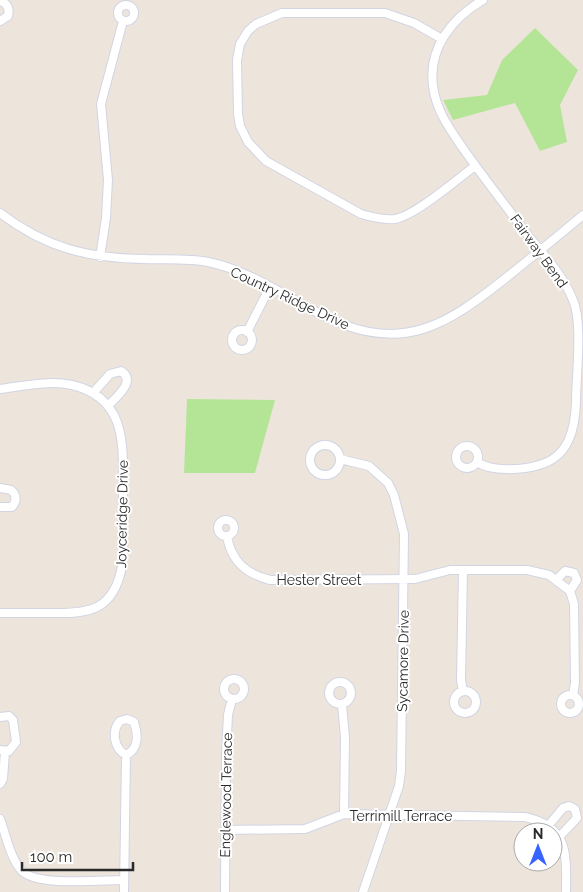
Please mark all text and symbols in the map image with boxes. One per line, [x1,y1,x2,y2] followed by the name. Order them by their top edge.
[507,211,571,291] street label: Fairway Bend
[228,263,352,333] street label: Country Ridge Drive
[113,460,131,568] street label: Joyceridge Drive
[277,572,362,588] street label: Hester Street
[394,610,412,712] street label: Sycamore Drive
[217,732,235,858] street label: Englewood Terrace
[350,808,452,824] street label: Terrimill Terrace
[513,822,563,872] north arrow
[533,826,543,842] text: N
[22,840,134,872] scale bar
[30,848,72,866] text: 100 m

